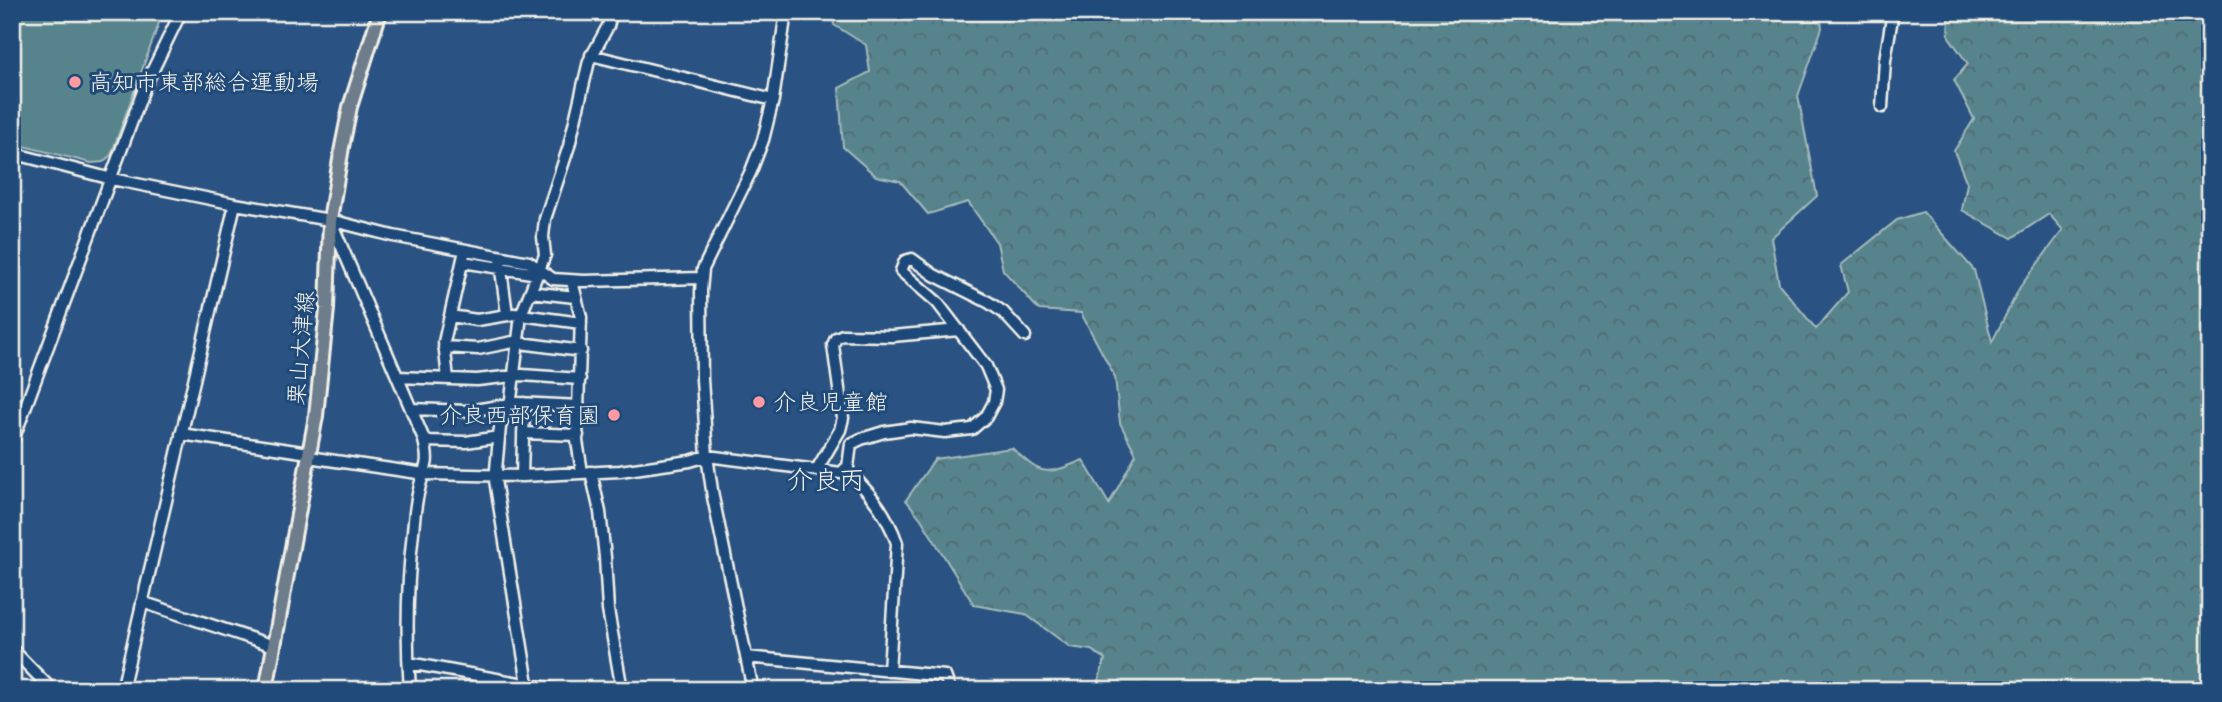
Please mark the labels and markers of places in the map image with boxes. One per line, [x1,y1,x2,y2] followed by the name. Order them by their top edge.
[89,69,319,96] place label: 高知市東部総合運動場
[67,74,83,90] marker: 高知市東部総合運動場
[773,389,888,416] place label: 介良児童館
[751,394,767,410] marker: 介良児童館
[439,402,600,429] place label: 介良西部保育園
[606,407,622,423] marker: 介良西部保育園

